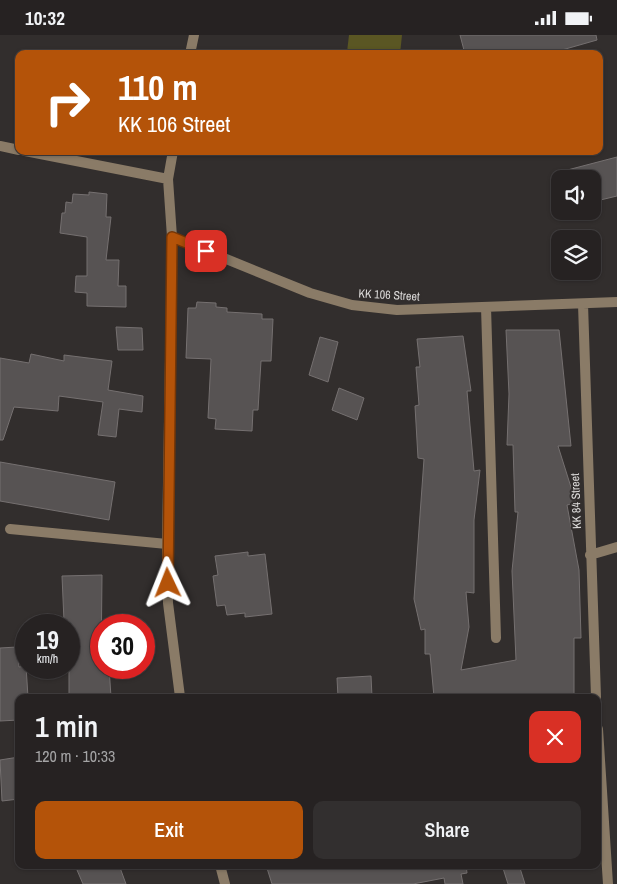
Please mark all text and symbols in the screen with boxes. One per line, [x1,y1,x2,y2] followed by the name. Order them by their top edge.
[25,5,65,31] text: 10:32
[118,64,198,111] text: 110 m
[35,70,100,135] icon: right
[118,109,230,139] text: KK 106 Street
[551,170,601,280] map controls
[551,170,601,220] button: sound
[185,230,227,272] pin
[551,230,601,280] button: layers
[192,237,220,265] icon: arrive
[358,285,420,305] street label: KK 106 Street
[567,473,585,529] street label: KK 84 Street
[141,556,193,608] position arrow
[90,614,155,679] speed limit sign: 30
[36,623,59,657] text: 19
[37,651,58,667] text: km/h
[35,706,98,746] text: 1 min
[529,711,581,763] button: close
[35,745,115,767] text: 120 m · 10:33
[35,801,303,859] button: Exit
[313,801,581,859] button: Share

